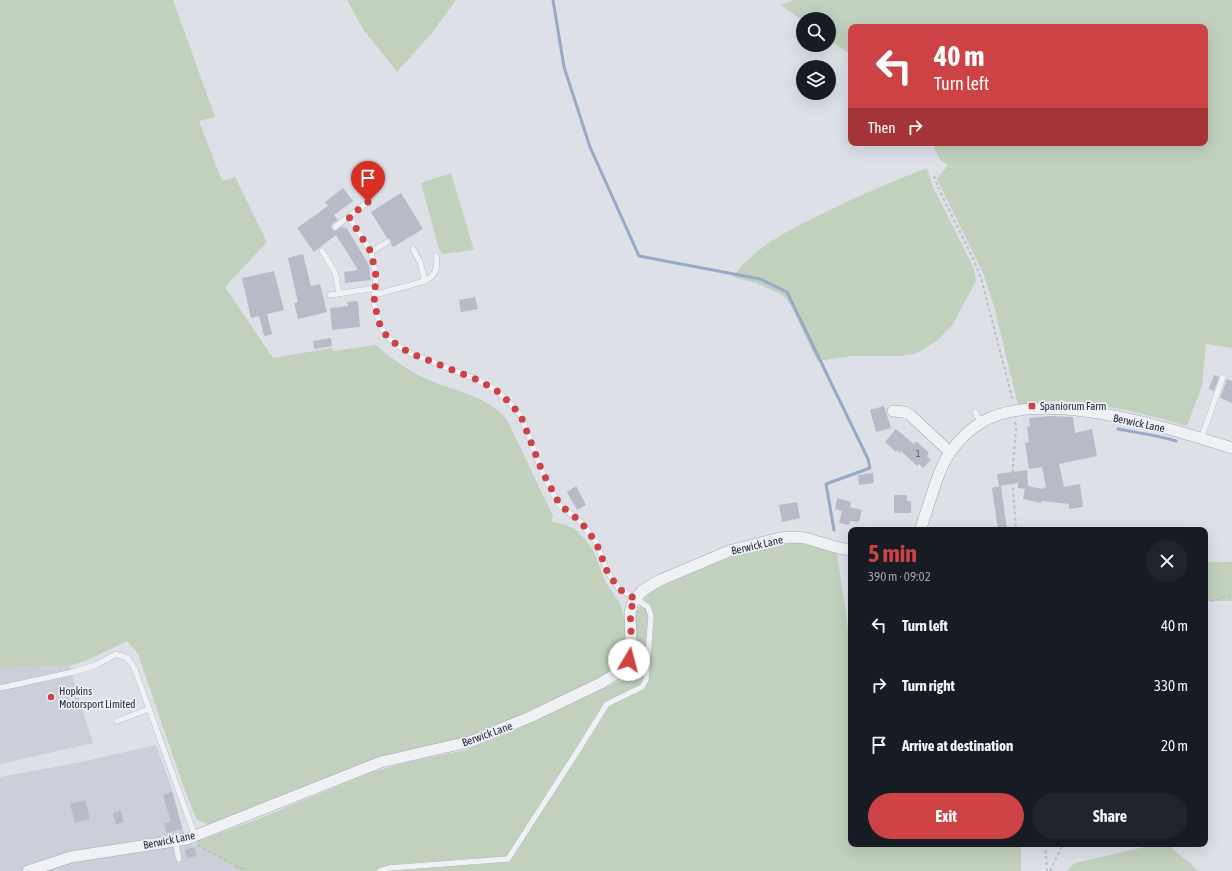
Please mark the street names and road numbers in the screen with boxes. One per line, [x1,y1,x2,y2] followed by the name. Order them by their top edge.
[1112,412,1166,434] street label: Berwick Lane
[730,533,784,557] street label: Berwick Lane
[460,719,514,749] street label: Berwick Lane
[142,829,196,851] street label: Berwick Lane

